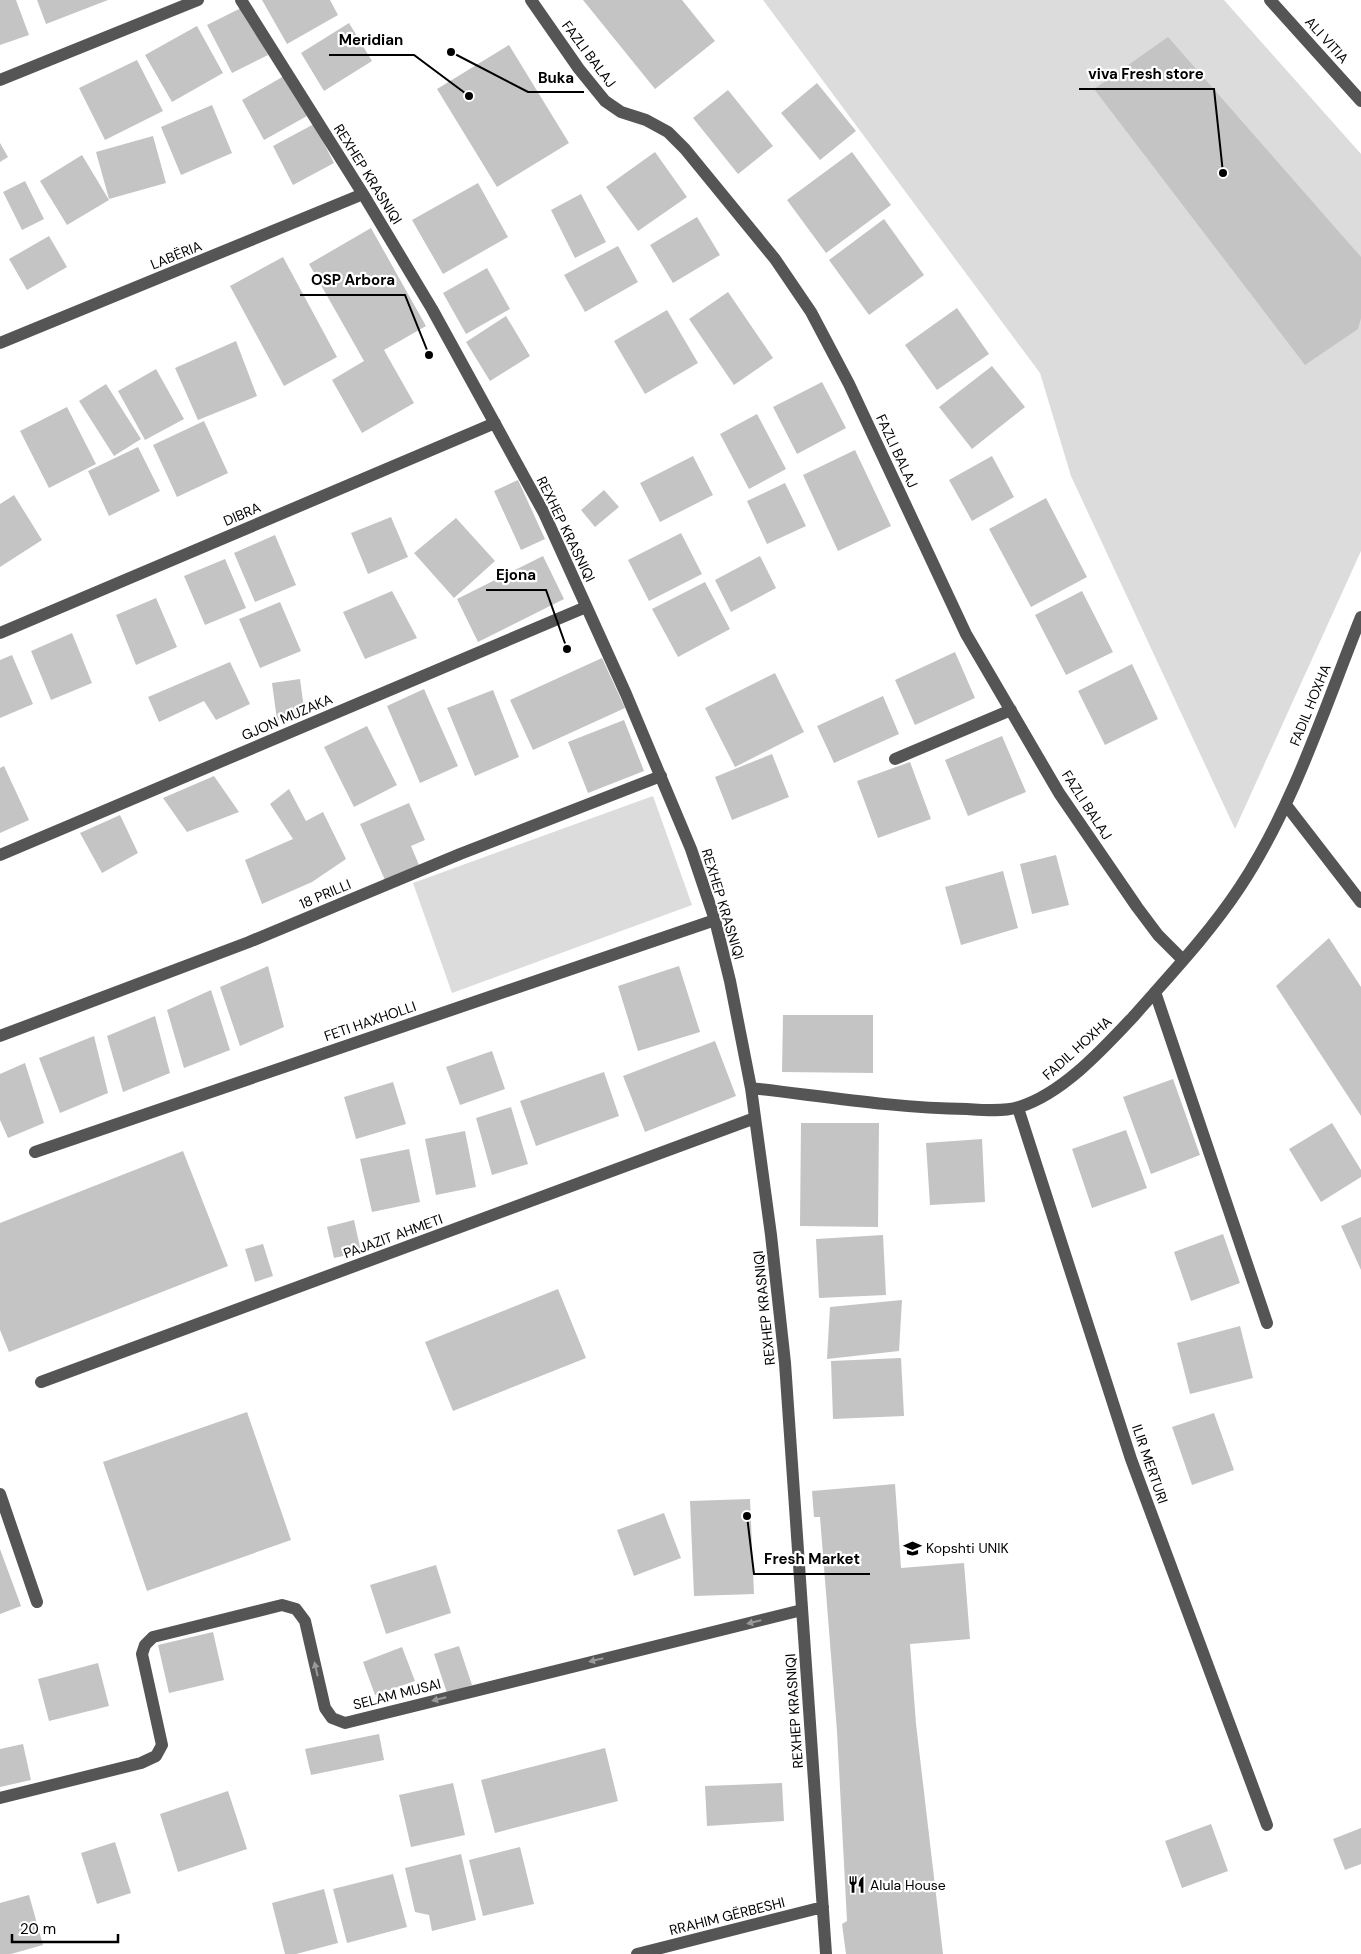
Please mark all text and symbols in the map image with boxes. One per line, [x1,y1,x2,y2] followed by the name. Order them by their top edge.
[1301,13,1353,67] street label: ALI VITIA
[558,17,620,91] street label: FAZLI BALAJ
[329,25,414,55] callout: Meridian
[339,30,403,50] text: Meridian
[1079,59,1214,89] callout: viva Fresh store
[528,62,584,92] callout: Buka
[1088,64,1204,84] text: viva Fresh store
[538,68,574,88] text: Buka
[330,120,406,228] street label: REXHEP KRASNIQI
[148,237,204,273] street label: LABËRIA
[300,265,405,295] callout: OSP Arbora
[311,270,395,290] text: OSP Arbora
[872,411,922,491] street label: FAZLI BALAJ
[533,473,599,585] street label: REXHEP KRASNIQI
[221,498,263,530] street label: DIBRA
[486,560,546,590] callout: Ejona
[496,565,536,585] text: Ejona
[1285,661,1335,749] street label: FADIL HOXHA
[239,690,335,744] street label: GJON MUZAKA
[1058,767,1116,843] street label: FAZLI BALAJ
[698,846,748,962] street label: REXHEP KRASNIQI
[296,875,354,913] street label: 18 PRILLI
[322,997,418,1045] street label: FETI HAXHOLLI
[1039,1012,1115,1084] street label: FADIL HOXHA
[341,1210,445,1262] street label: PAJAZIT AHMETI
[749,1250,779,1366] street label: REXHEP KRASNIQI
[1128,1422,1172,1506] street label: ILIR MERTURI
[902,1538,922,1558] school or university icon: Kopshti UNIK
[926,1539,1009,1557] place label: Kopshti UNIK
[754,1544,870,1574] callout: Fresh Market
[764,1549,860,1569] text: Fresh Market
[747,1618,762,1626] one-way arrow
[781,1653,807,1769] street label: REXHEP KRASNIQI
[589,1656,604,1664] one-way arrow
[312,1661,320,1676] one-way arrow
[351,1674,443,1714] street label: SELAM MUSAI
[431,1695,446,1703] one-way arrow
[846,1875,866,1895] restaurant icon: Alula House
[870,1876,946,1894] place label: Alula House
[667,1893,787,1939] street label: RRAHIM GËRBESHI
[12,1912,119,1944] scale bar
[20,1919,56,1939] text: 20 m

